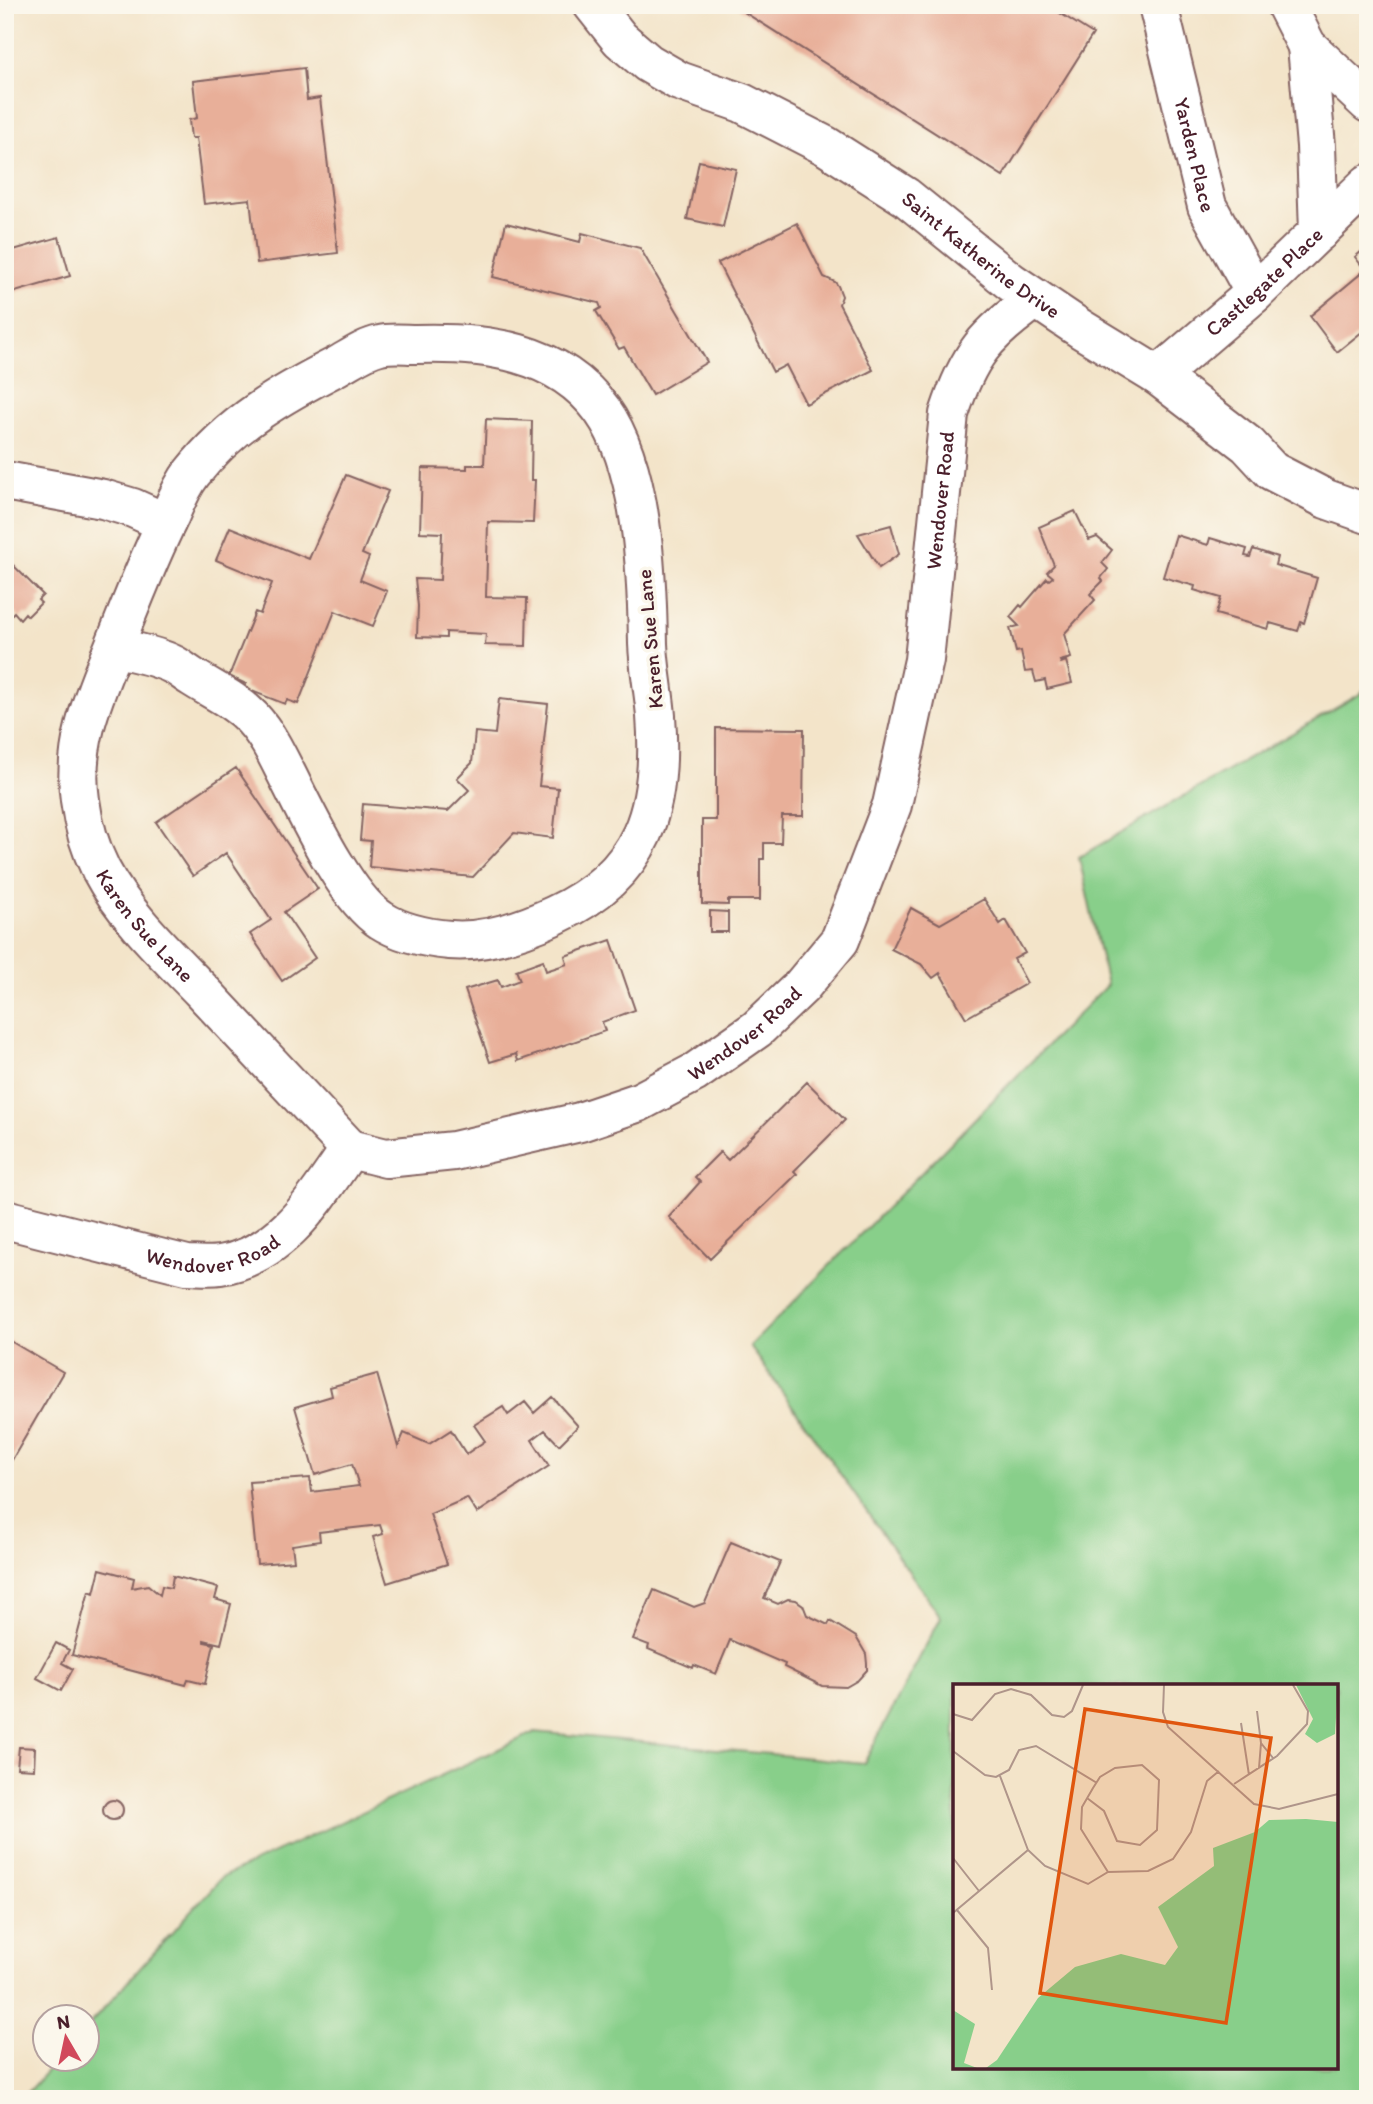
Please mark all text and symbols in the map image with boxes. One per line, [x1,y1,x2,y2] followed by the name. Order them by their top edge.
[1169,95,1221,216] street label: Yarden Place
[897,186,1065,323] street label: Saint Katherine Drive
[1200,222,1328,342] street label: Castlegate Place
[920,430,959,571] street label: Wendover Road
[631,568,668,710] street label: Karen Sue Lane
[91,865,199,987] street label: Karen Sue Lane
[682,980,806,1086] street label: Wendover Road
[143,1229,285,1278] street label: Wendover Road
[953,1684,1338,2069] inset map
[32,2002,102,2072] north arrow
[55,2009,72,2034] text: N

